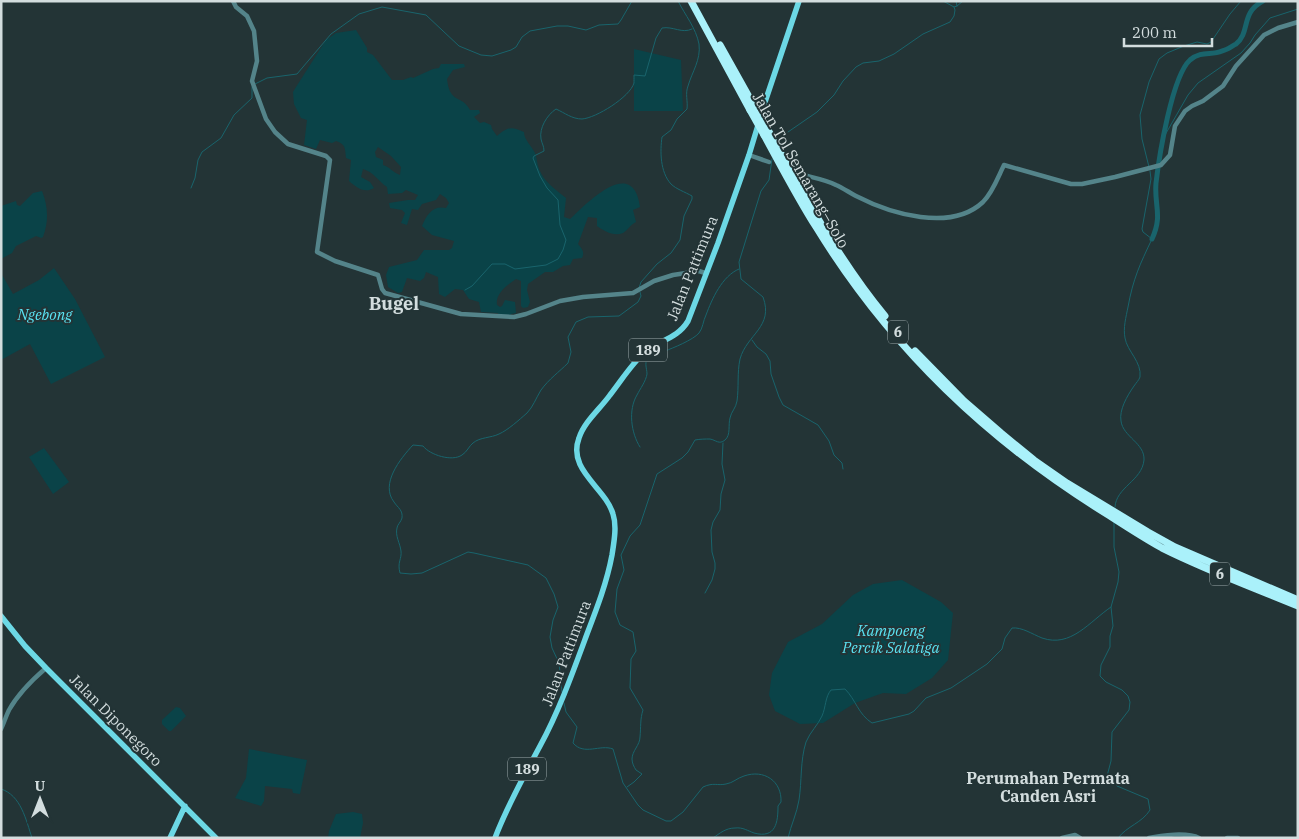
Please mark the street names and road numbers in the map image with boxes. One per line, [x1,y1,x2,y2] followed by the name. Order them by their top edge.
[749,89,853,251] street label: Jalan Tol Semarang–Solo
[662,213,722,323] street label: Jalan Pattimura
[888,321,908,344] road number: 6
[629,338,667,362] road number: 189
[1210,562,1230,586] road number: 6
[537,598,595,708] street label: Jalan Pattimura
[66,670,166,770] street label: Jalan Diponegoro
[508,758,546,781] road number: 189

